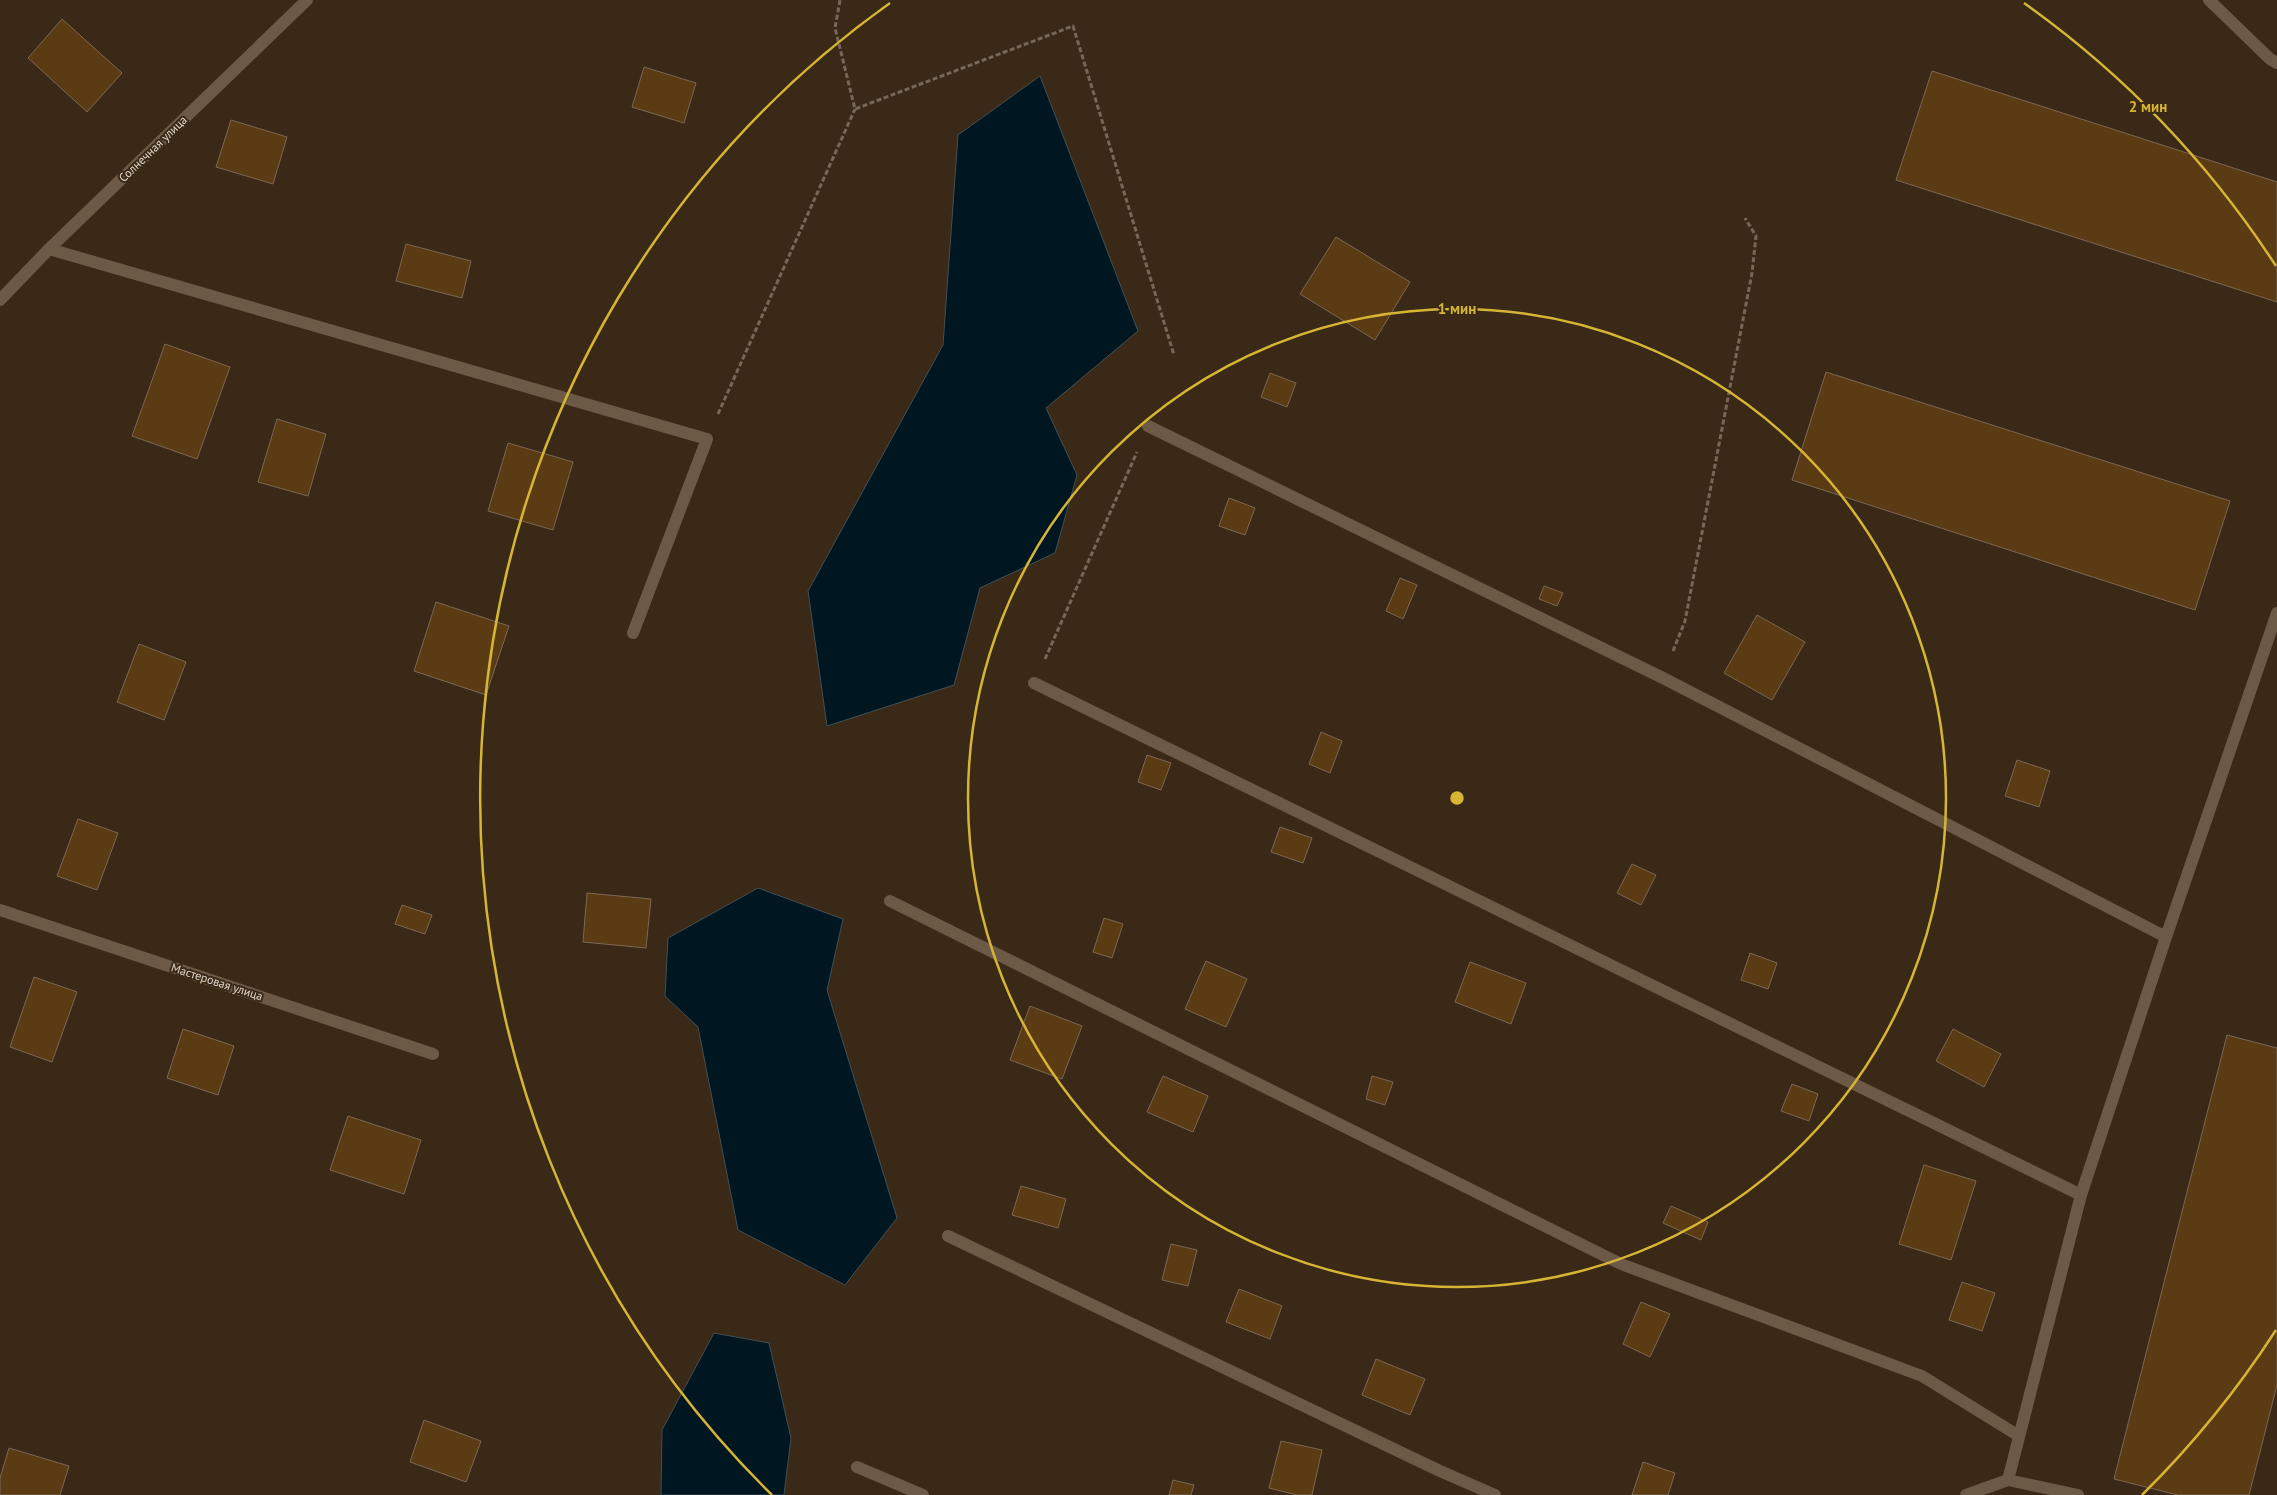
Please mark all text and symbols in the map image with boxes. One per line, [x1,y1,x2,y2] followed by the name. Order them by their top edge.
[2129,97,2167,116] text: 2 мин
[115,112,190,185] street label: Солнечная улица
[1438,299,1476,318] text: 1 мин
[1448,789,1466,807] centre of rings
[169,960,265,1003] street label: Мастеровая улица

